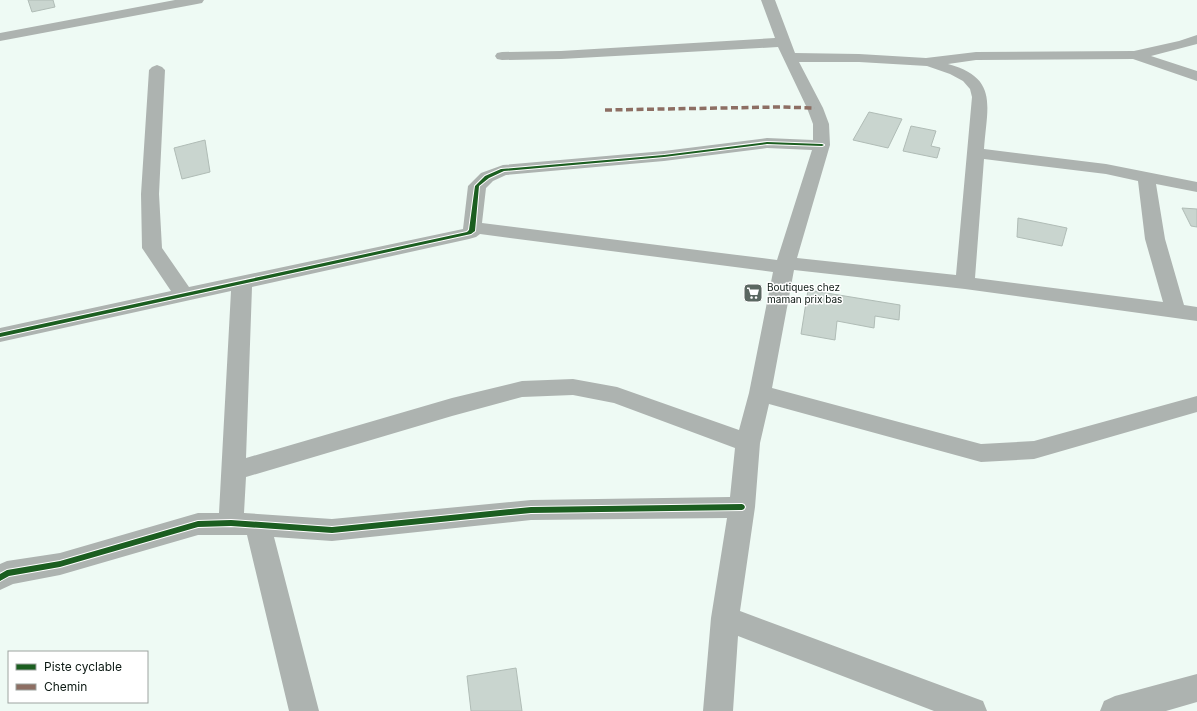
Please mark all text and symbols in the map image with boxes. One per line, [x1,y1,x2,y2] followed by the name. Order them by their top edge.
[767,281,842,305] place label: Boutiques chez maman prix bas
[742,282,764,304] supermarket icon: Boutiques chez maman prix bas
[8,651,148,703] legend
[44,659,122,674] text: Piste cyclable
[44,679,87,694] text: Chemin

